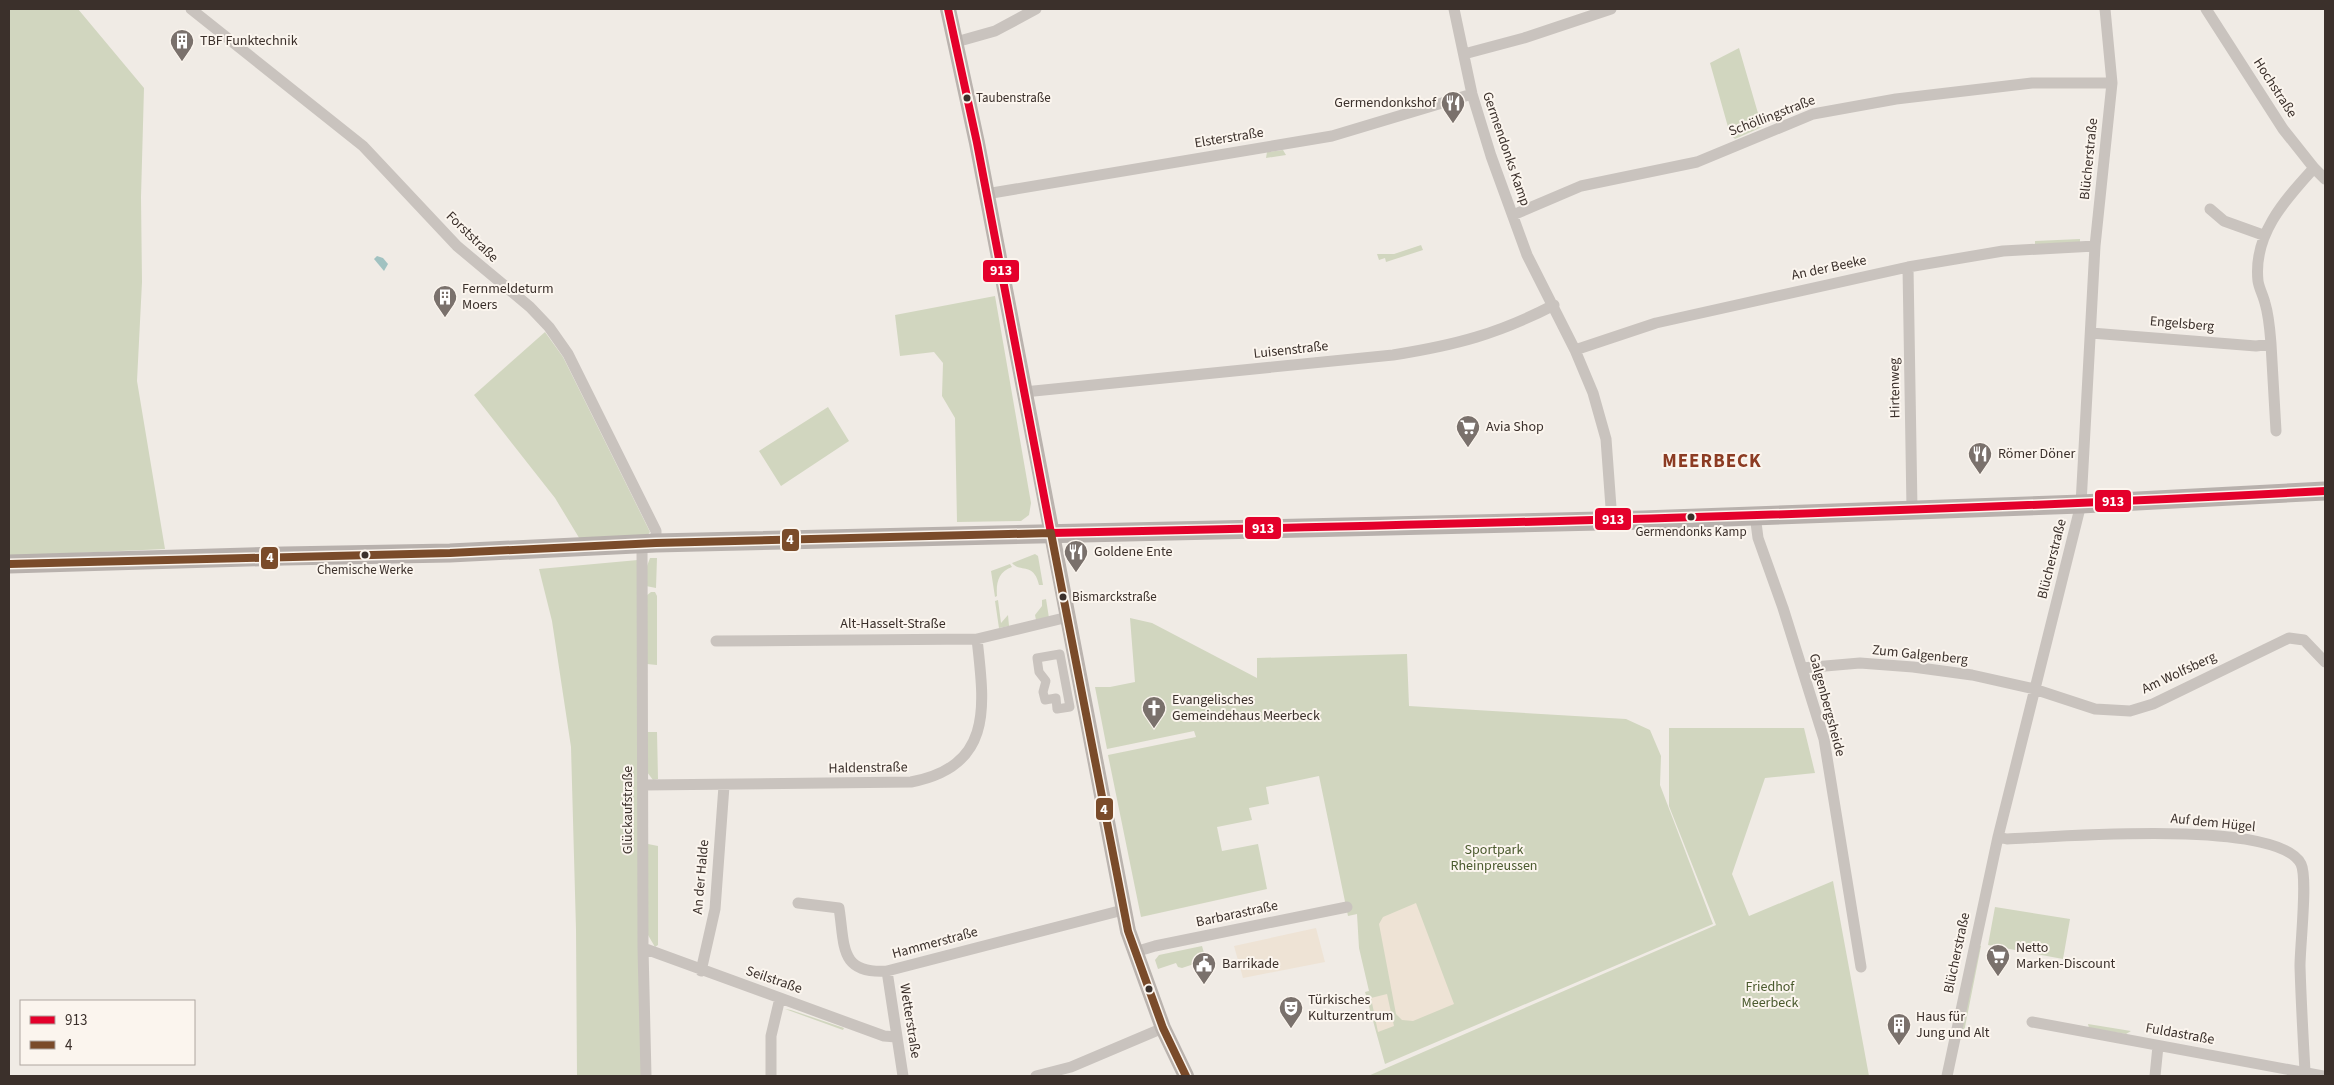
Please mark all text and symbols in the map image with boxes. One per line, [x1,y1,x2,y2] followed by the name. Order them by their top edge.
[169,28,195,62] building icon: TBF Funktechnik
[200,31,298,51] place label: TBF Funktechnik
[2248,54,2302,122] street label: Hochstraße
[976,89,1051,107] place label: Taubenstraße
[1477,89,1535,209] street label: Germendonks Kamp
[1440,90,1466,124] restaurant icon: Germendonkshof
[1726,90,1818,142] street label: Schöllingstraße
[962,93,972,103] marker: Taubenstraße
[1334,93,1437,113] place label: Germendonkshof
[2075,117,2103,201] street label: Blücherstraße
[1193,123,1265,153] street label: Elsterstraße
[441,207,503,267] street label: Forststraße
[1790,250,1868,286] street label: An der Beeke
[982,259,1020,283] line badge: 913
[990,261,1012,281] text: 913
[462,279,554,315] place label: Fernmeldeturm Moers
[432,284,458,318] building icon: Fernmeldeturm Moers
[2149,311,2215,337] street label: Engelsberg
[1253,336,1329,364] street label: Luisenstraße
[1884,358,1906,418] street label: Hirtenweg
[1455,414,1481,448] supermarket icon: Avia Shop
[1486,417,1544,437] place label: Avia Shop
[1967,441,1993,475] restaurant icon: Römer Döner
[1998,444,2075,464] place label: Römer Döner
[1662,448,1762,475] district label: MEERBECK
[2094,489,2132,513] line badge: 913
[2102,492,2124,512] text: 913
[1594,507,1632,531] line badge: 913
[1602,510,1624,530] text: 913
[1686,512,1696,522] marker: Germendonks Kamp
[1244,516,1282,540] line badge: 913
[2032,517,2072,601] street label: Blücherstraße
[1252,519,1274,539] text: 913
[1635,523,1747,541] place label: Germendonks Kamp
[781,528,800,552] line badge: 4
[786,530,794,550] text: 4
[1063,539,1089,573] restaurant icon: Goldene Ente
[1094,542,1172,562] place label: Goldene Ente
[260,546,279,570] line badge: 4
[266,548,274,568] text: 4
[360,550,370,560] marker: Chemische Werke
[317,561,413,579] place label: Chemische Werke
[1072,588,1157,606] place label: Bismarckstraße
[1058,592,1068,602] marker: Bismarckstraße
[840,614,946,634] street label: Alt-Hasselt-Straße
[1871,640,1969,670] street label: Zum Galgenberg
[2138,647,2220,699] street label: Am Wolfsberg
[1804,651,1850,759] street label: Galgenbergsheide
[1172,690,1320,726] place label: Evangelisches Gemeindehaus Meerbeck
[1141,695,1167,729] church icon: Evangelisches Gemeindehaus Meerbeck
[828,757,908,779] street label: Haldenstraße
[618,766,638,854] street label: Glückaufstraße
[1095,797,1114,821] line badge: 4
[1100,800,1108,820] text: 4
[2170,809,2257,837] street label: Auf dem Hügel
[688,839,714,915] street label: An der Halde
[1450,840,1538,876] park label: Sportpark Rheinpreussen
[1194,896,1280,932] street label: Barbarastraße
[1939,911,1975,995] street label: Blücherstraße
[890,922,980,964] street label: Hammerstraße
[2016,938,2116,974] place label: Netto Marken-Discount
[1985,943,2011,977] supermarket icon: Netto Marken-Discount
[1191,951,1217,985] public building icon: Barrikade
[1222,954,1279,974] place label: Barrikade
[743,961,805,999] street label: Seilstraße
[1742,977,1799,1013] park label: Friedhof Meerbeck
[894,982,926,1060] street label: Wetterstraße
[1144,984,1154,994] unlabelled marker
[1308,990,1393,1026] place label: Türkisches Kulturzentrum
[1278,995,1304,1029] theatre icon: Türkisches Kulturzentrum
[20,1000,195,1065] legend
[1916,1007,1990,1043] place label: Haus für Jung und Alt
[65,1010,87,1031] text: 913
[1886,1012,1912,1046] building icon: Haus für Jung und Alt
[2144,1018,2216,1050] street label: Fuldastraße
[65,1035,73,1056] text: 4

